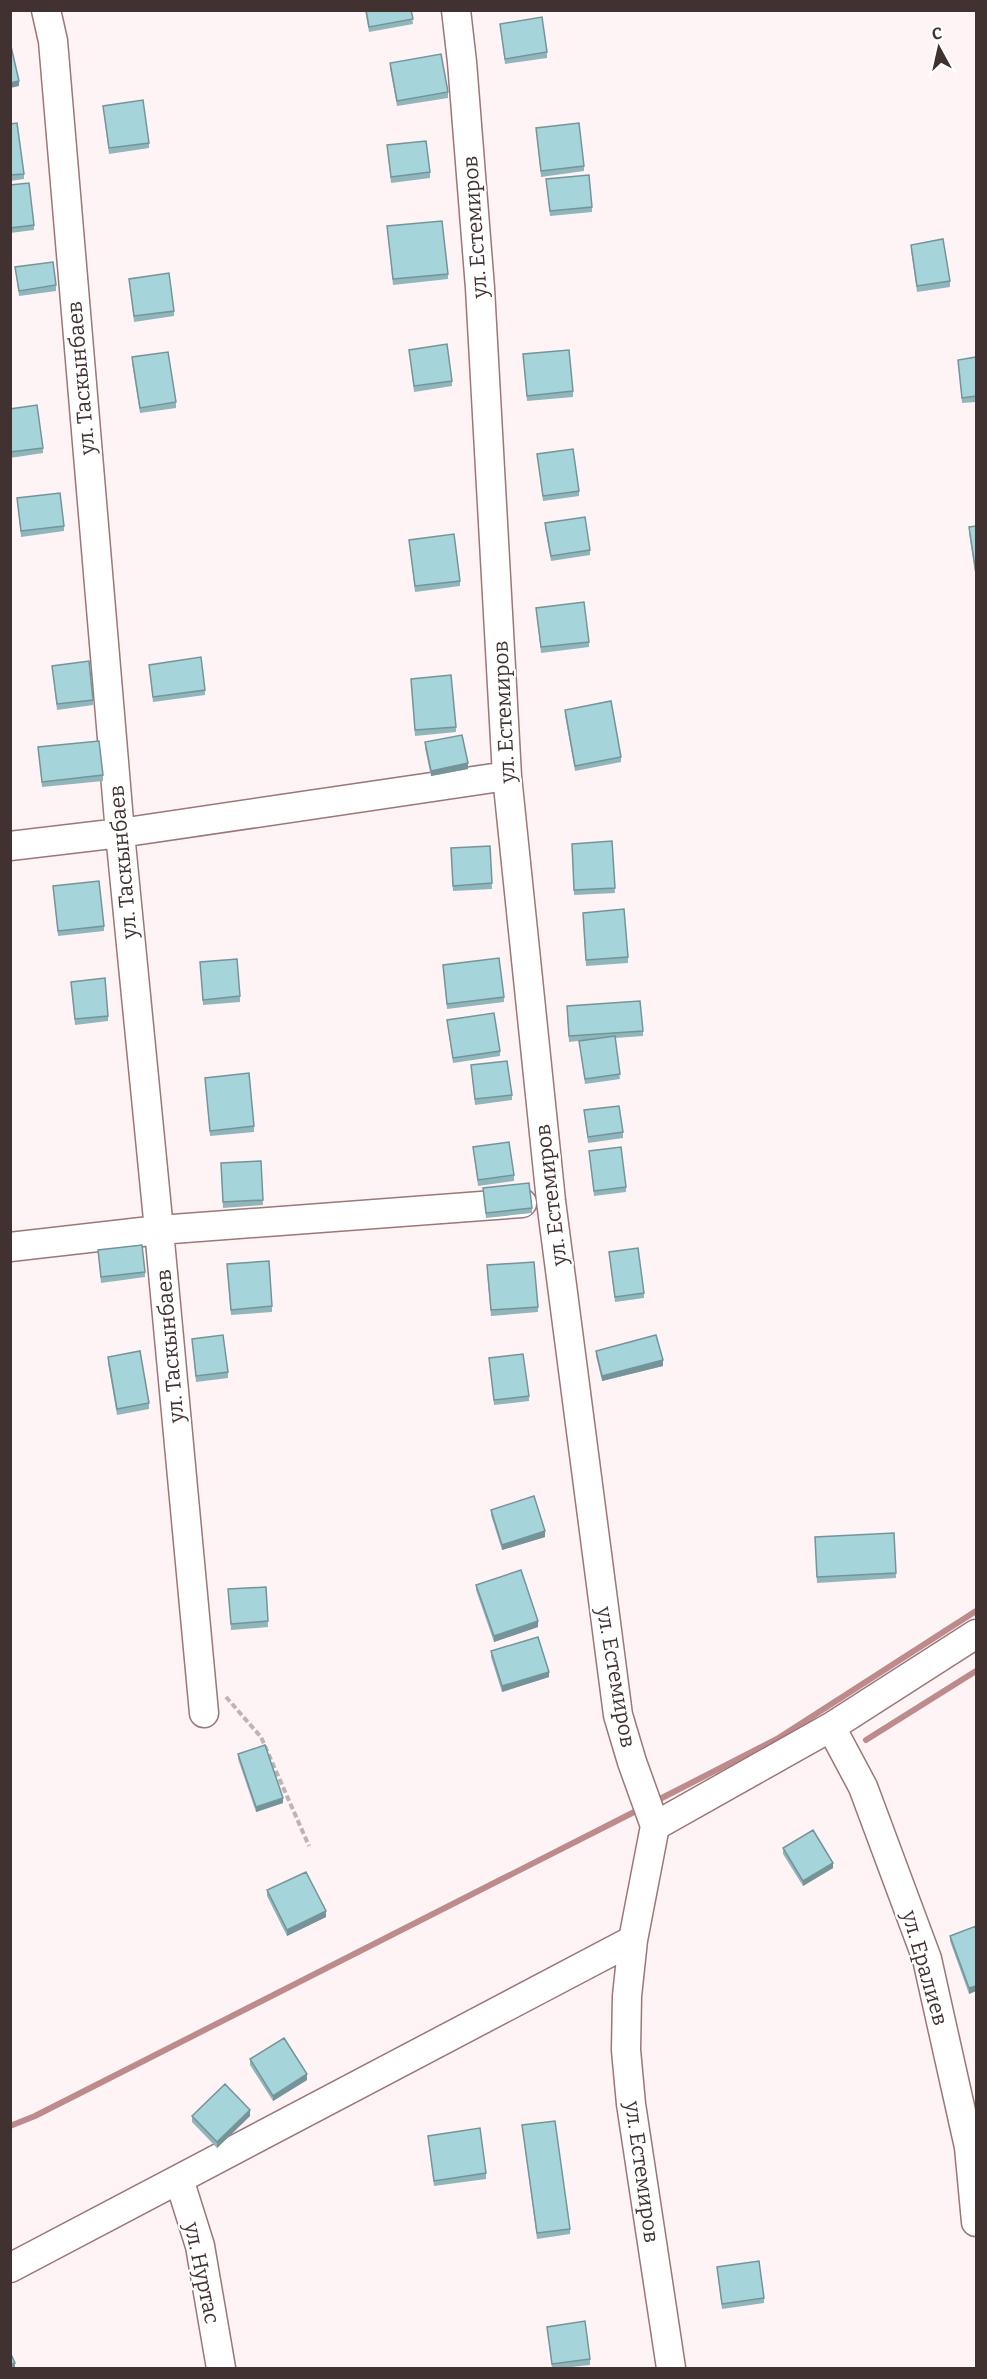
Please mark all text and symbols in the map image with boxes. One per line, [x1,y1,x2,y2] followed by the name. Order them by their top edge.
[909,18,969,78] north arrow
[931,24,943,44] text: С
[457,155,493,300] street label: ул. Естемиров
[61,300,101,457] street label: ул. Таскынбаев
[487,640,521,785] street label: ул. Естемиров
[103,784,143,941] street label: ул. Таскынбаев
[529,1123,573,1268] street label: ул. Естемиров
[150,1268,190,1425] street label: ул. Таскынбаев
[591,1604,641,1749] street label: ул. Естемиров
[896,1907,954,2028] street label: ул. Ералиев
[619,2099,665,2244] street label: ул. Естемиров
[178,2219,225,2326] street label: ул. Нуртас

